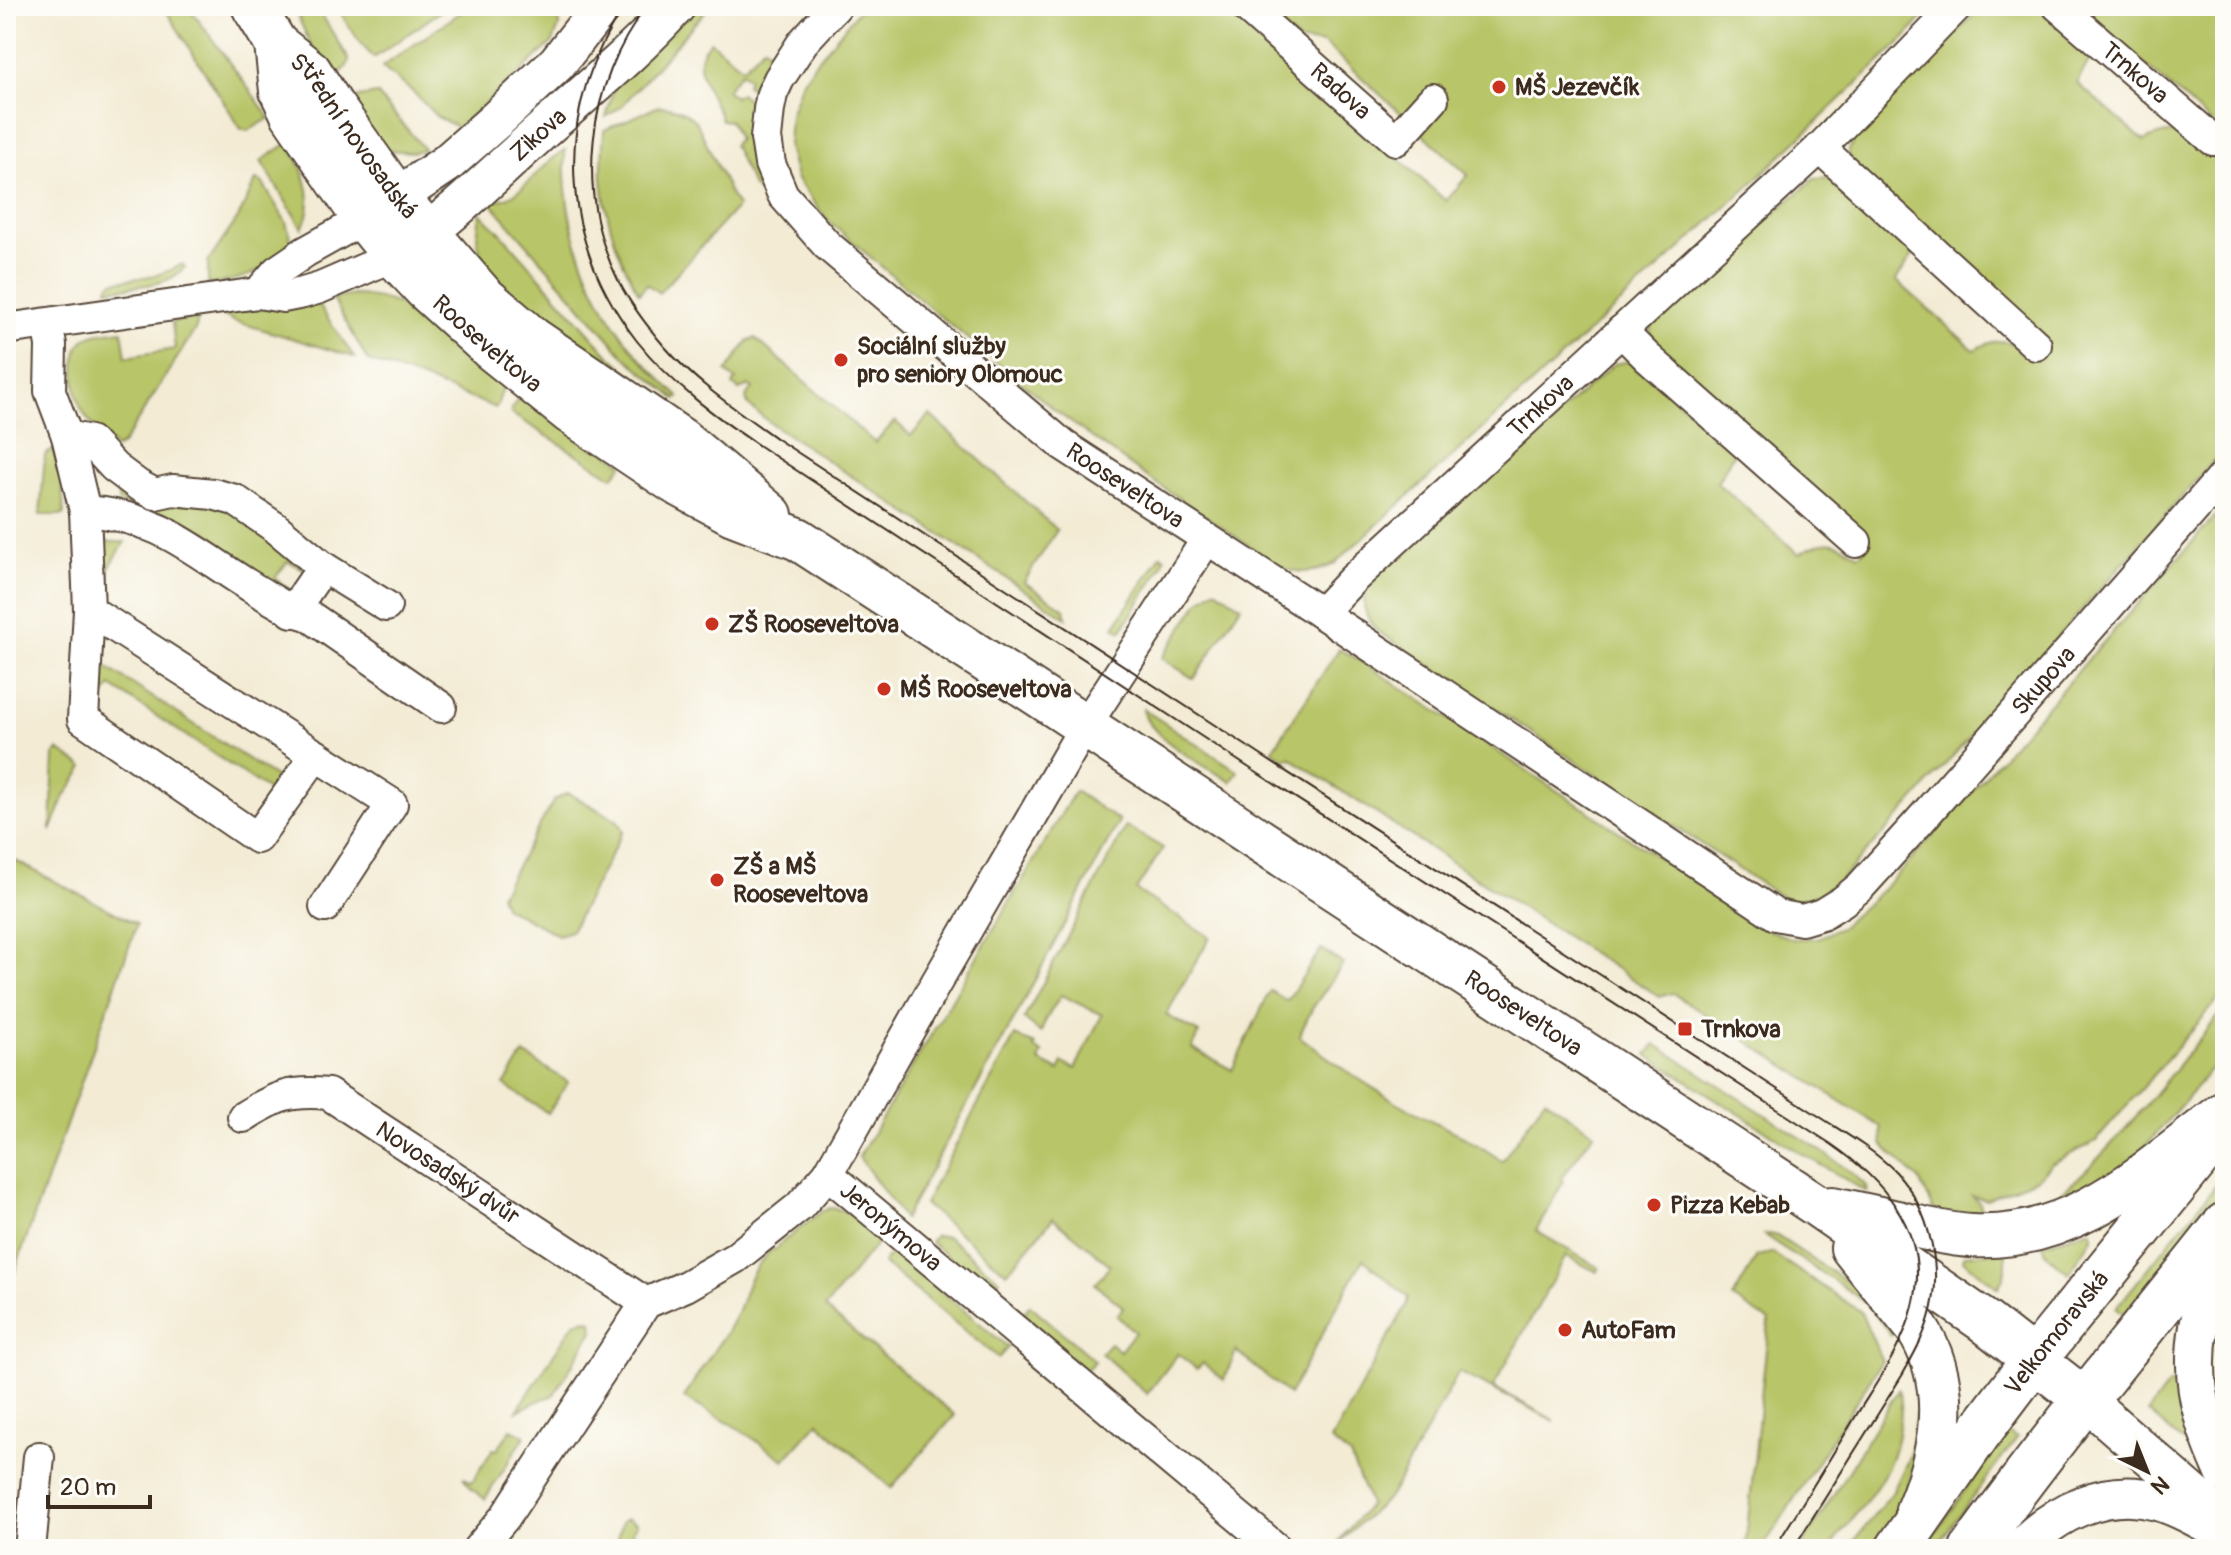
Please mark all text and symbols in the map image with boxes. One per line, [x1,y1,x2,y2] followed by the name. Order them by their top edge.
[2096,36,2175,110] street label: Trnkova
[284,47,424,225] street label: Střední novosadská
[1304,56,1377,125] street label: Radova
[1515,72,1640,102] place label: MŠ Jezevčík
[1490,78,1508,96] marker: MŠ Jezevčík
[504,102,572,167] street label: Zikova
[427,289,548,399] street label: Rooseveltova
[857,332,1063,389] place label: Sociální služby pro seniory Olomouc
[832,351,850,369] marker: Sociální služby pro seniory Olomouc
[1502,368,1580,444] street label: Trnkova
[1061,436,1190,535] street label: Rooseveltova
[728,609,899,639] place label: ZŠ Rooseveltova
[703,615,721,633] marker: ZŠ Rooseveltova
[2005,640,2081,721] street label: Skupova
[900,674,1072,704] place label: MŠ Rooseveltova
[875,680,893,698] marker: MŠ Rooseveltova
[733,851,868,909] place label: ZŠ a MŠ Rooseveltova
[708,871,726,889] marker: ZŠ a MŠ Rooseveltova
[1459,964,1588,1062] street label: Rooseveltova
[1700,1015,1781,1044] place label: Trnkova
[1676,1020,1694,1038] marker: Trnkova
[371,1115,526,1231] street label: Novosadský dvůr
[834,1176,948,1277] street label: Jeronýmova
[1670,1191,1790,1220] place label: Pizza Kebab
[1645,1196,1663,1214] marker: Pizza Kebab
[1998,1265,2115,1401] street label: Velkomoravská
[1581,1316,1676,1345] place label: AutoFam
[1556,1321,1574,1339] marker: AutoFam
[2107,1431,2187,1511] north arrow
[48,1459,150,1509] scale bar
[2145,1470,2175,1500] text: N
[60,1473,116,1502] text: 20 m

